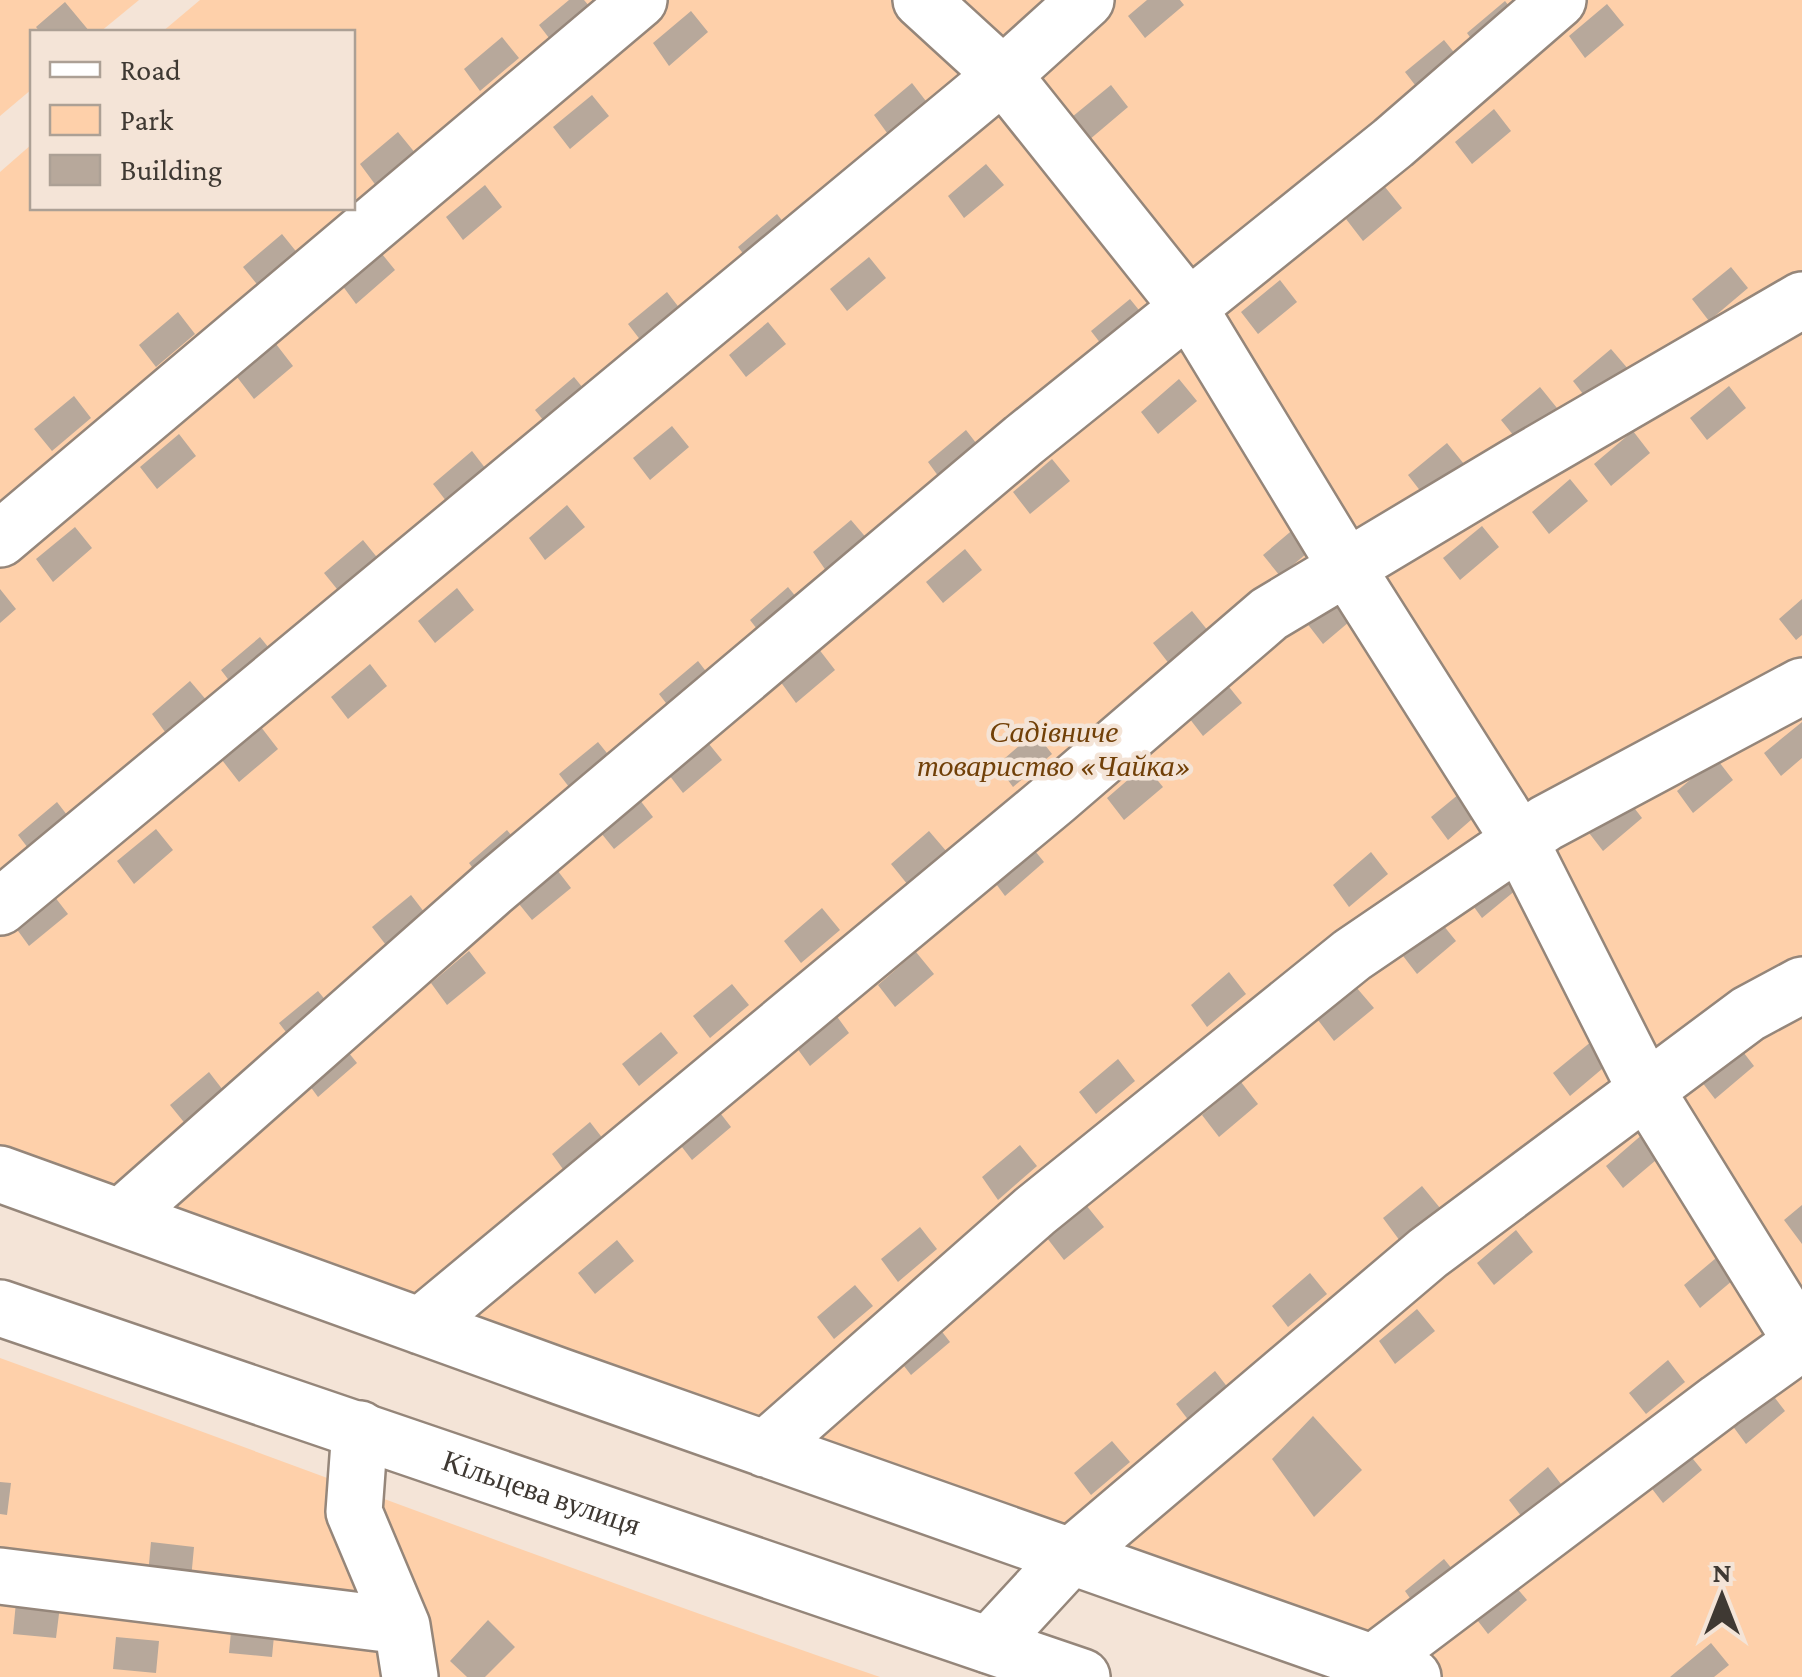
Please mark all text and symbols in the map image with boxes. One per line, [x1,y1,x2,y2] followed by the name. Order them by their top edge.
[30,30,355,210] legend
[120,53,181,86] text: Road
[120,103,174,136] text: Park
[120,153,222,187] text: Building
[917,715,1191,782] park label: Садівниче товариство «Чайка»
[438,1443,645,1541] street label: Кільцева вулиця
[1672,1547,1772,1647] north arrow
[1712,1557,1732,1588] text: N

